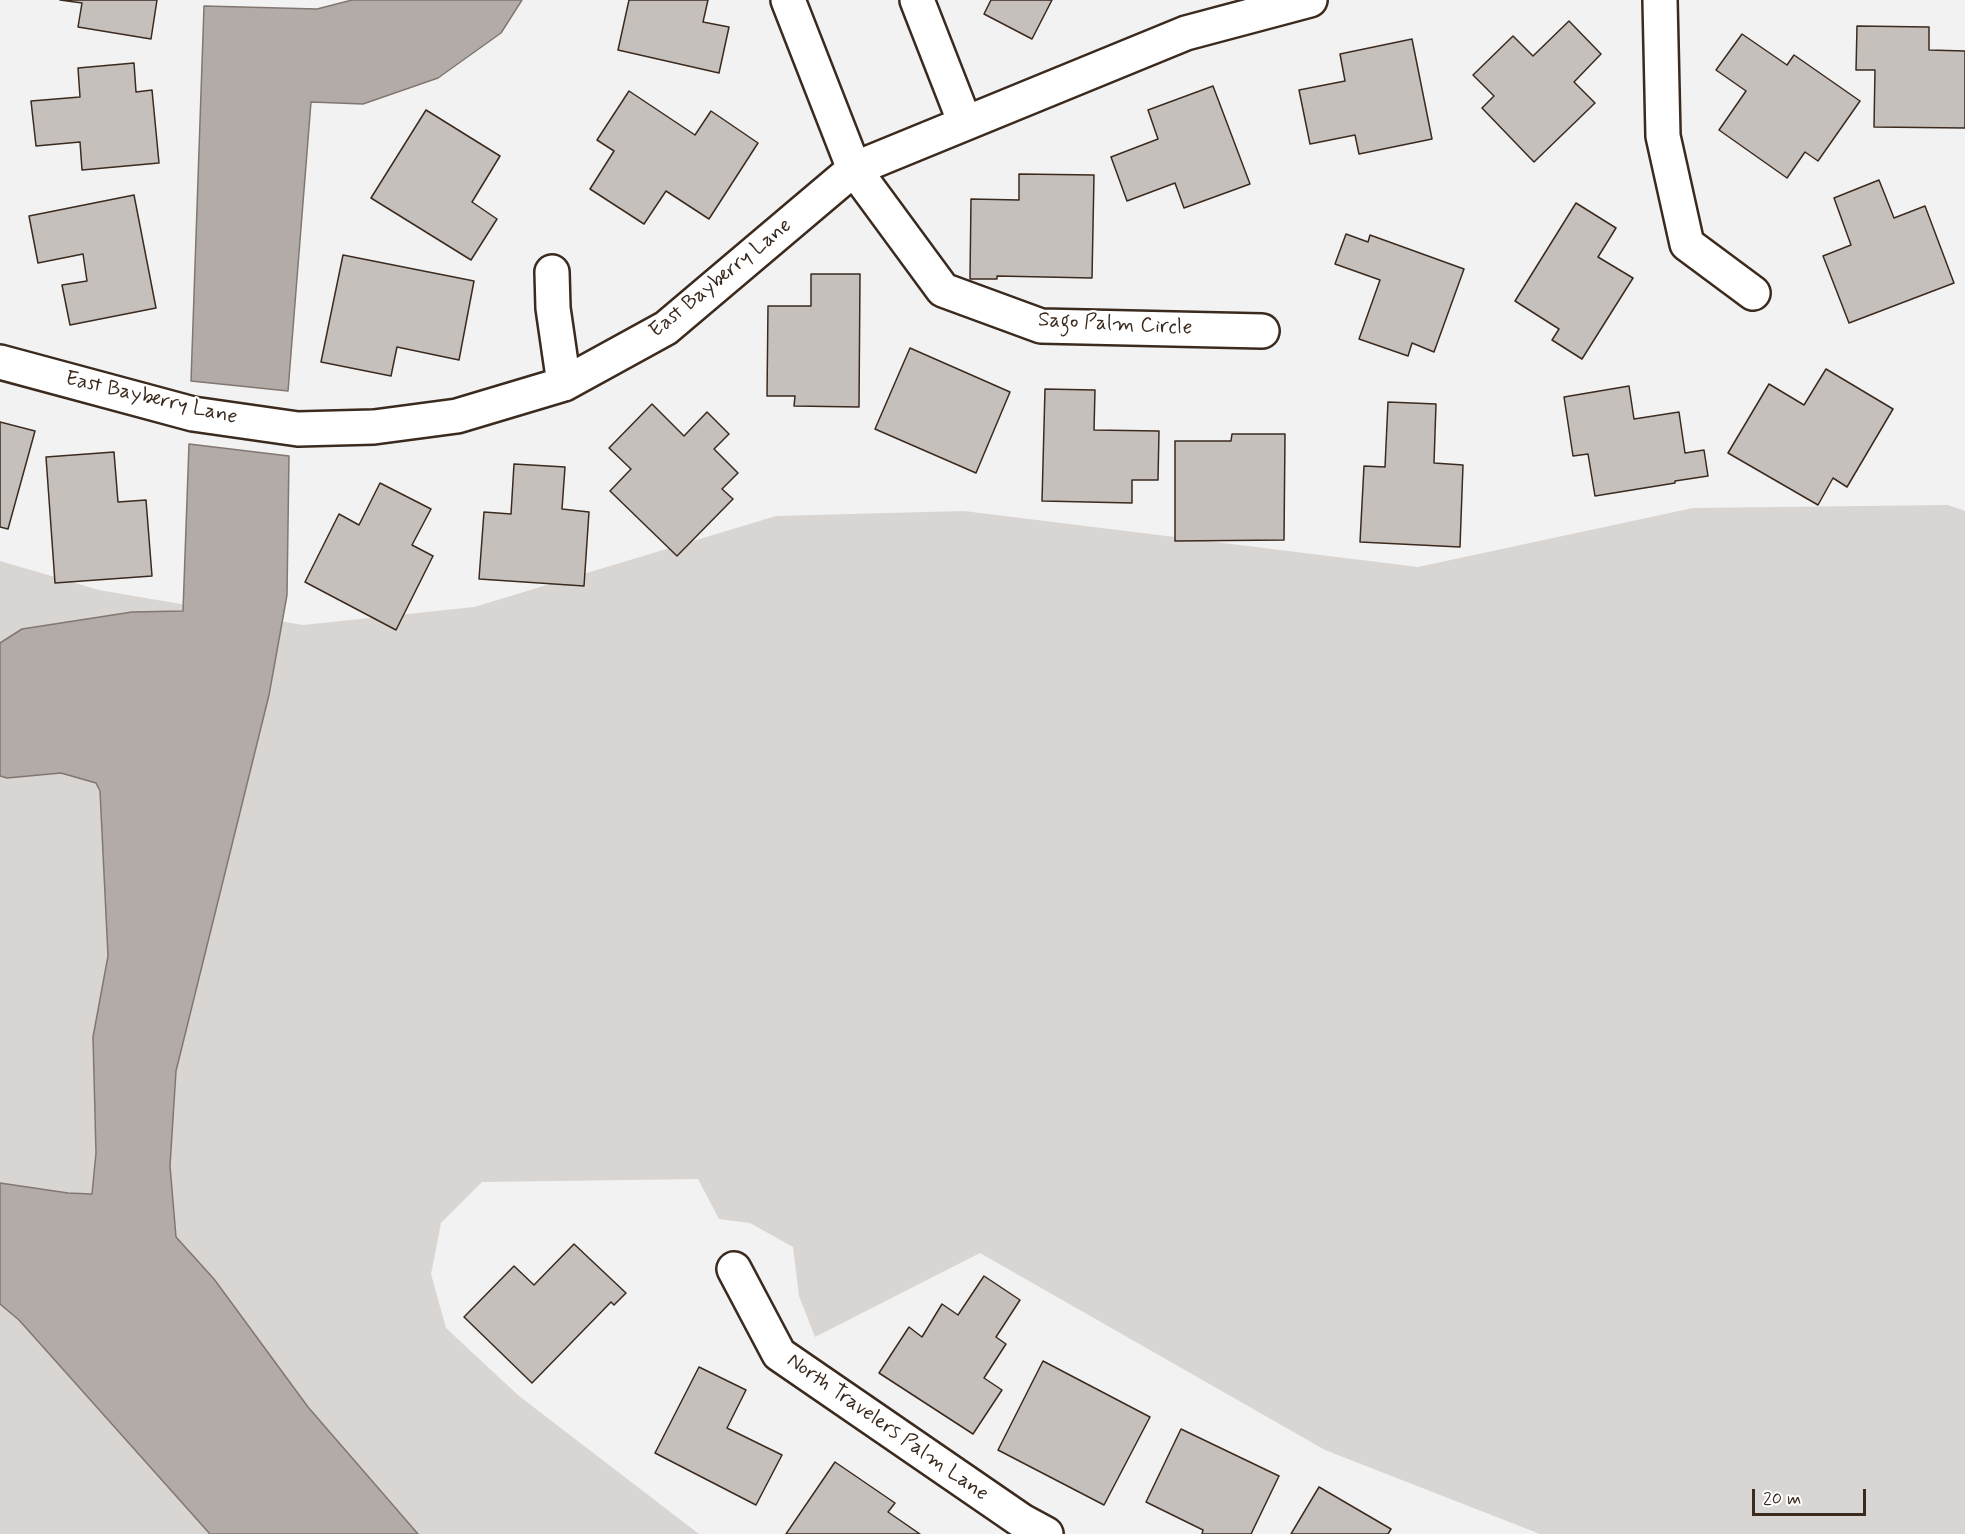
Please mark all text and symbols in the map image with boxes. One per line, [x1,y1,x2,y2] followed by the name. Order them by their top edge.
[645,214,797,344] street label: East Bayberry Lane
[1037,308,1193,342] street label: Sago Palm Circle
[63,367,239,431] street label: East Bayberry Lane
[781,1349,993,1507] street label: North Travelers Palm Lane
[1755,1477,1869,1515] scale bar
[1763,1487,1801,1511] text: 20 m

